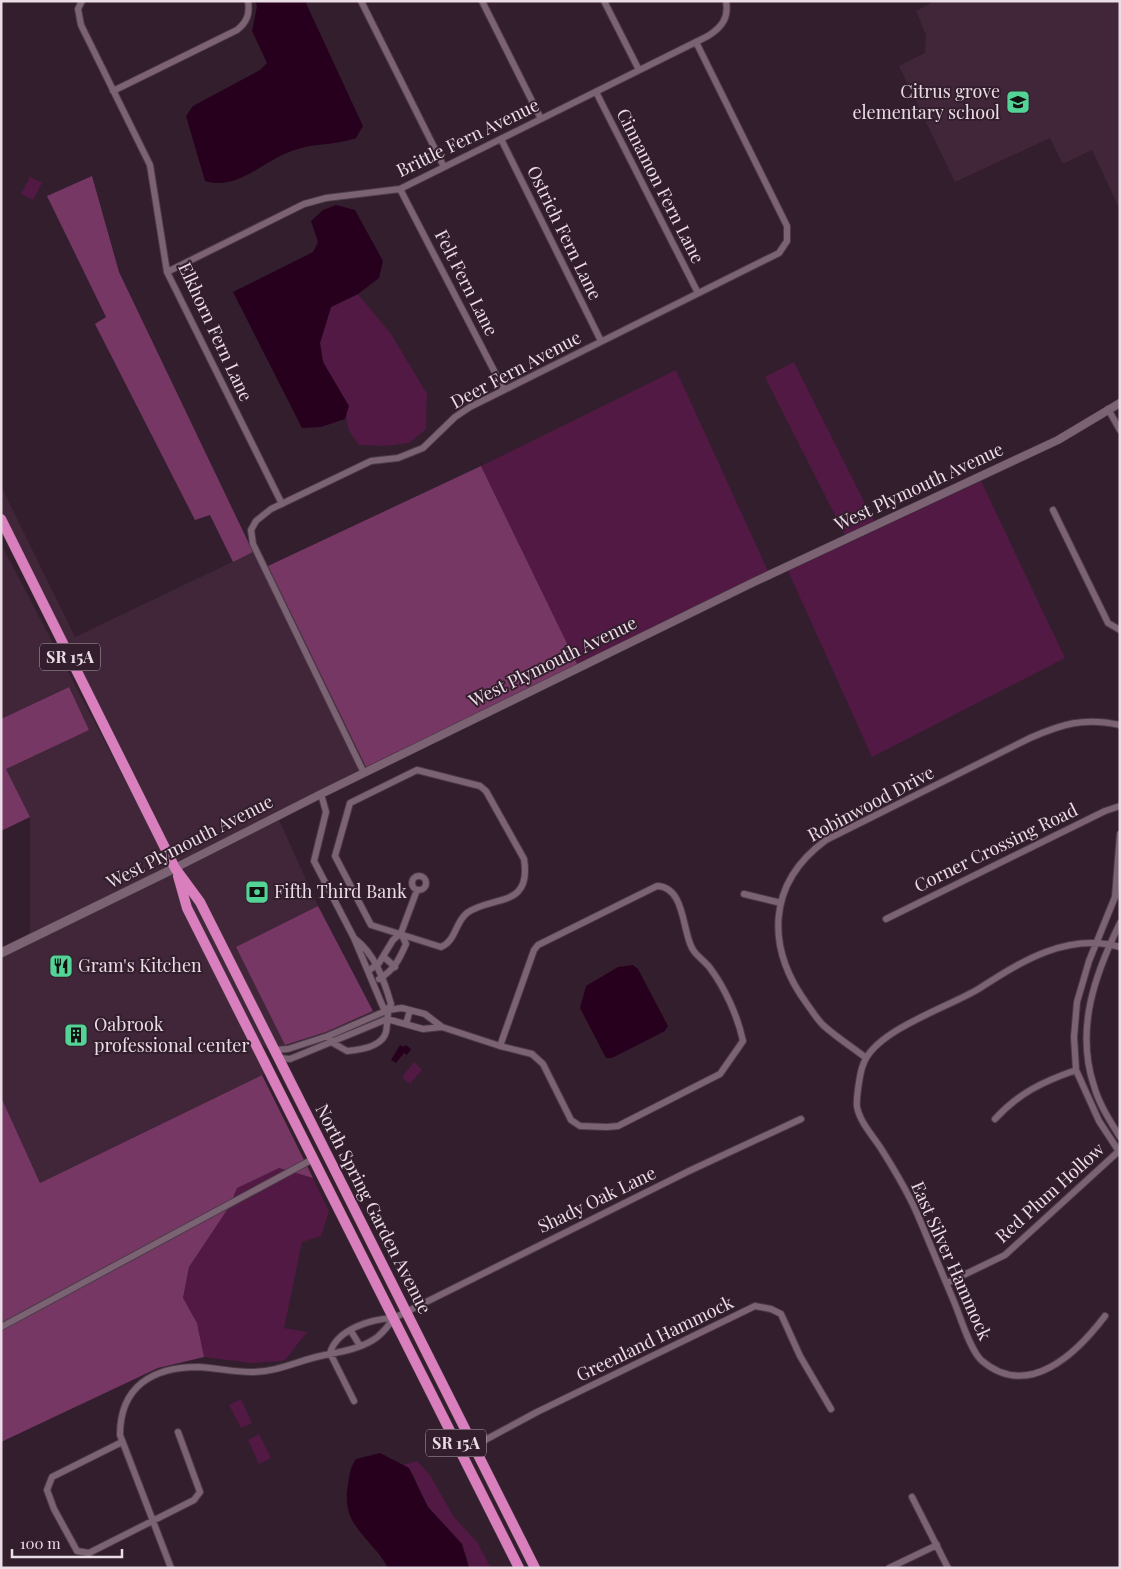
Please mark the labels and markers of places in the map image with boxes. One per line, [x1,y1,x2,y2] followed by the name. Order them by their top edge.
[852,79,1000,124] place label: Citrus grove elementary school
[1005,89,1031,115] school or university icon: Citrus grove elementary school
[244,879,270,905] bank icon: Fifth Third Bank
[274,879,407,903] place label: Fifth Third Bank
[48,953,74,979] restaurant icon: Gram's Kitchen
[78,953,202,977] place label: Gram's Kitchen
[94,1012,249,1057] place label: Oabrook professional center
[63,1022,89,1048] building icon: Oabrook professional center

